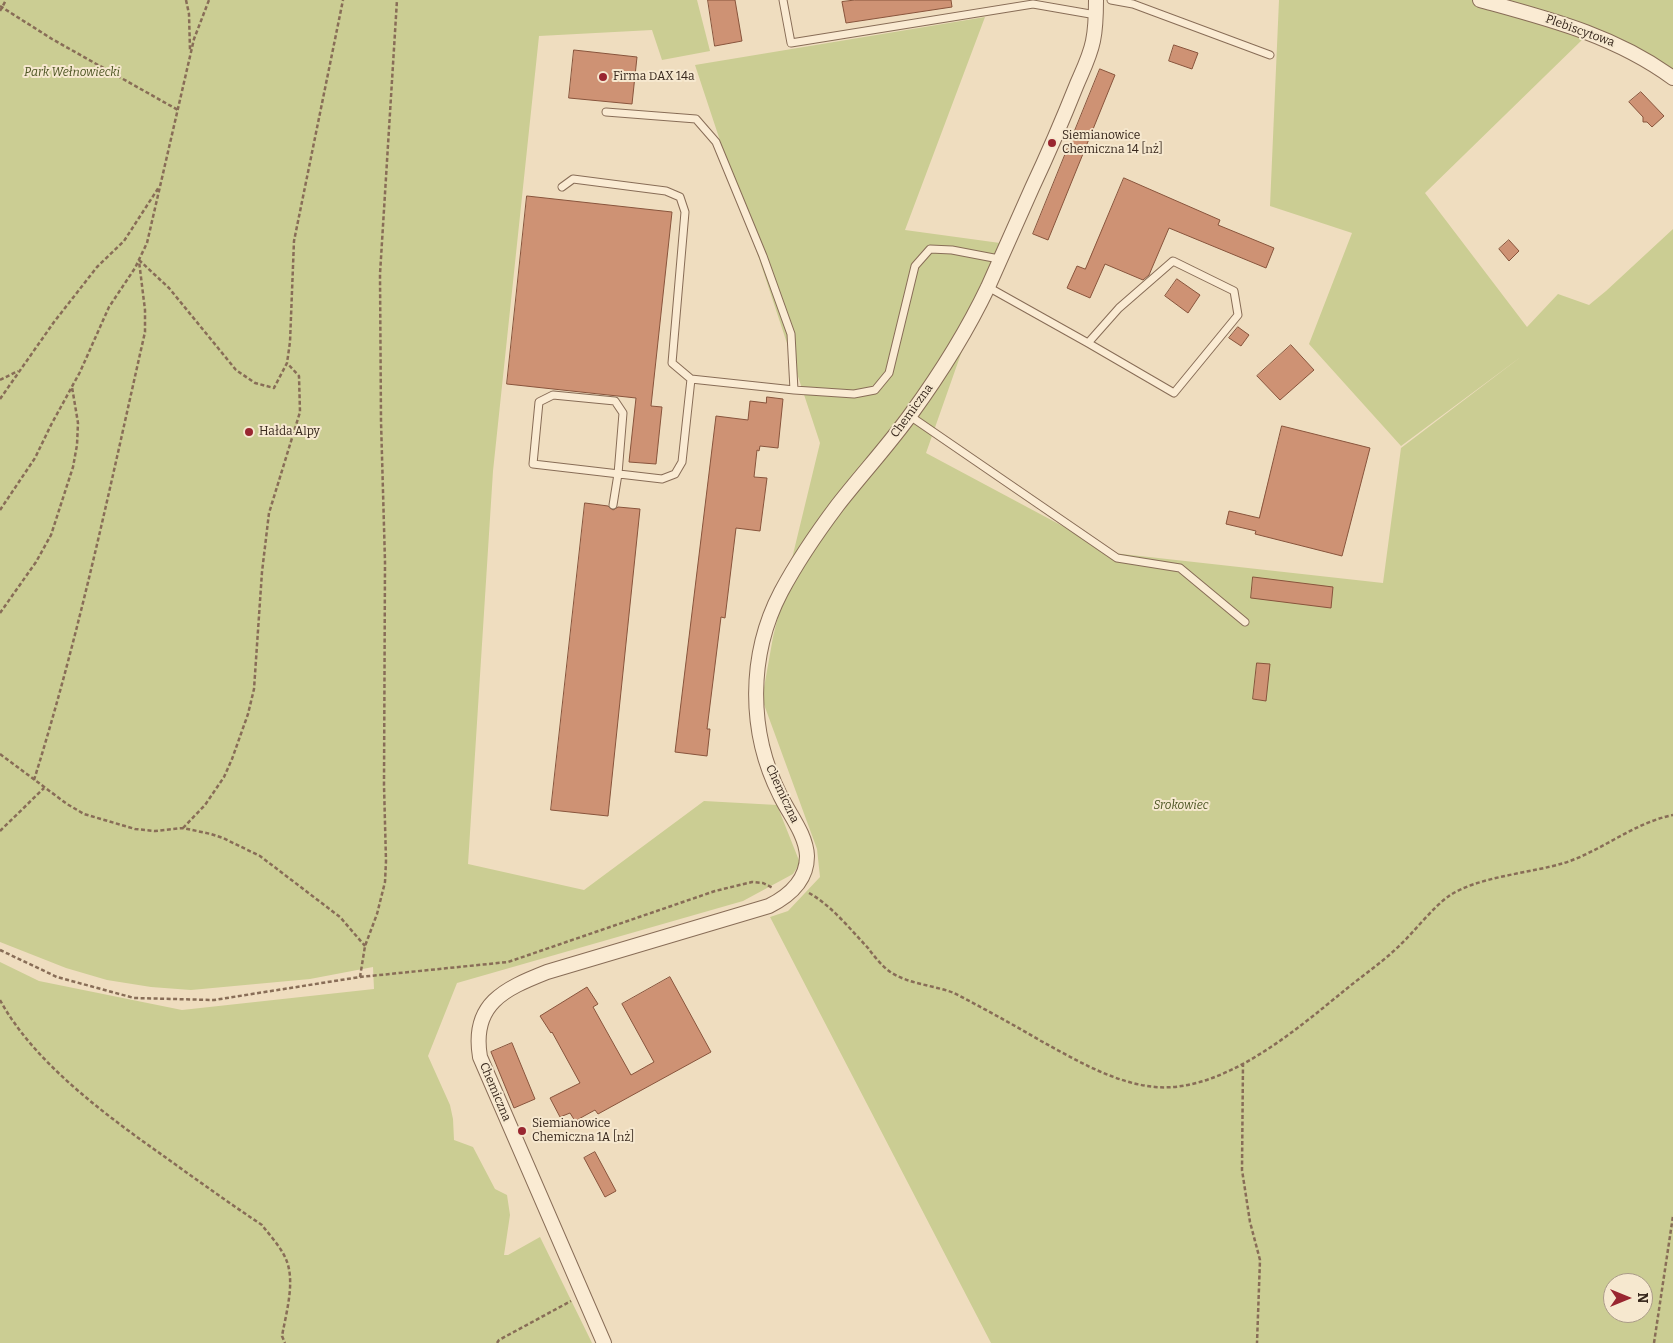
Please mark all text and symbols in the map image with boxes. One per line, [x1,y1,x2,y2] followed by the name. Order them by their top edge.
[1543,12,1617,50] street label: Plebiscytowa
[24,66,120,80] park label: Park Wełnowiecki
[613,70,695,84] place label: Firma DAX 14a
[597,71,609,83] marker: Firma DAX 14a
[1062,129,1163,157] place label: Siemianowice Chemiczna 14 [nż]
[1046,137,1058,149] marker: Siemianowice Chemiczna 14 [nż]
[888,381,936,441] street label: Chemiczna
[259,425,320,439] place label: Hałda Alpy
[243,426,255,438] marker: Hałda Alpy
[762,763,802,825] street label: Chemiczna
[1154,799,1208,813] park label: Srokowiec
[476,1060,514,1124] street label: Chemiczna
[532,1117,634,1145] place label: Siemianowice Chemiczna 1A [nż]
[516,1125,528,1137] marker: Siemianowice Chemiczna 1A [nż]
[1603,1273,1653,1323] north arrow
[1634,1293,1651,1303] text: N

